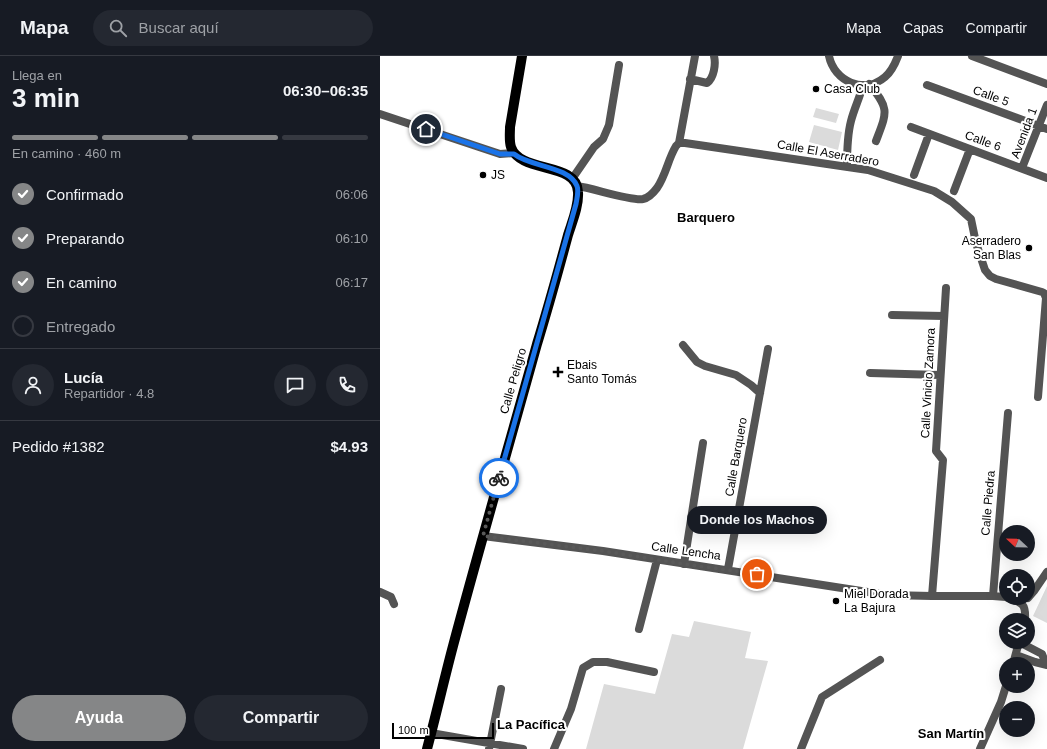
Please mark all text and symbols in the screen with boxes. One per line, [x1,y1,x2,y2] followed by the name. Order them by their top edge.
[93,10,373,46] search box
[20,17,69,38] text: Mapa
[107,17,129,39] icon: search
[139,19,219,36] text: Buscar aquí
[846,20,881,36] text: Mapa
[903,20,944,36] text: Capas
[966,20,1027,36] text: Compartir
[12,68,62,83] text: Llega en
[283,82,368,99] text: 06:30–06:35
[824,82,880,96] place label: Casa Club
[12,83,80,113] text: 3 min
[971,83,1011,109] street label: Calle 5
[811,84,821,94] marker: Casa Club
[1008,105,1040,160] street label: Avenida 1
[409,112,443,146] pin
[415,118,437,140] icon: home
[963,128,1003,154] street label: Calle 6
[776,137,880,169] street label: Calle El Aserradero
[12,146,121,161] text: En camino · 460 m
[491,168,505,182] place label: JS
[478,170,488,180] marker: JS
[12,183,34,205] icon: check
[46,186,124,203] text: Confirmado
[335,187,368,202] text: 06:06
[677,210,735,225] district label: Barquero
[12,227,34,249] icon: check
[46,230,124,247] text: Preparando
[335,231,368,246] text: 06:10
[962,234,1021,262] place label: Aserradero San Blas
[1024,243,1034,253] marker: Aserradero San Blas
[12,271,34,293] icon: check
[46,274,117,291] text: En camino
[335,275,368,290] text: 06:17
[46,318,115,335] text: Entregado
[918,327,938,439] street label: Calle Vinicio Zamora
[497,346,529,416] street label: Calle Peligro
[567,358,637,386] place label: Ebais Santo Tomás
[12,364,54,406] button: person
[274,364,316,406] button: chat
[326,364,368,406] button: phone
[552,366,564,378] marker: Ebais Santo Tomás
[64,369,103,386] text: Lucía
[64,386,154,401] text: Repartidor · 4.8
[722,416,750,498] street label: Calle Barquero
[12,438,105,455] text: Pedido #1382
[330,438,368,455] text: $4.93
[479,458,519,498] courier
[488,467,510,489] icon: bike
[978,470,998,536] street label: Calle Piedra
[687,506,827,534] callout: Donde los Machos
[700,512,814,527] text: Donde los Machos
[999,525,1035,561] north arrow
[999,525,1035,737] map controls
[650,539,722,563] street label: Calle Lencha
[740,557,774,591] pin
[746,563,768,585] icon: bag
[999,569,1035,605] button: locate
[844,587,909,615] place label: Miel Dorada La Bajura
[831,596,841,606] marker: Miel Dorada La Bajura
[999,613,1035,649] button: layers
[999,657,1035,693] button: +
[12,695,186,741] button: Ayuda
[194,695,368,741] button: Compartir
[999,701,1035,737] button: −
[497,717,566,732] district label: La Pacífica
[392,721,494,740] scale bar
[398,724,429,736] text: 100 m
[918,726,984,741] district label: San Martín

